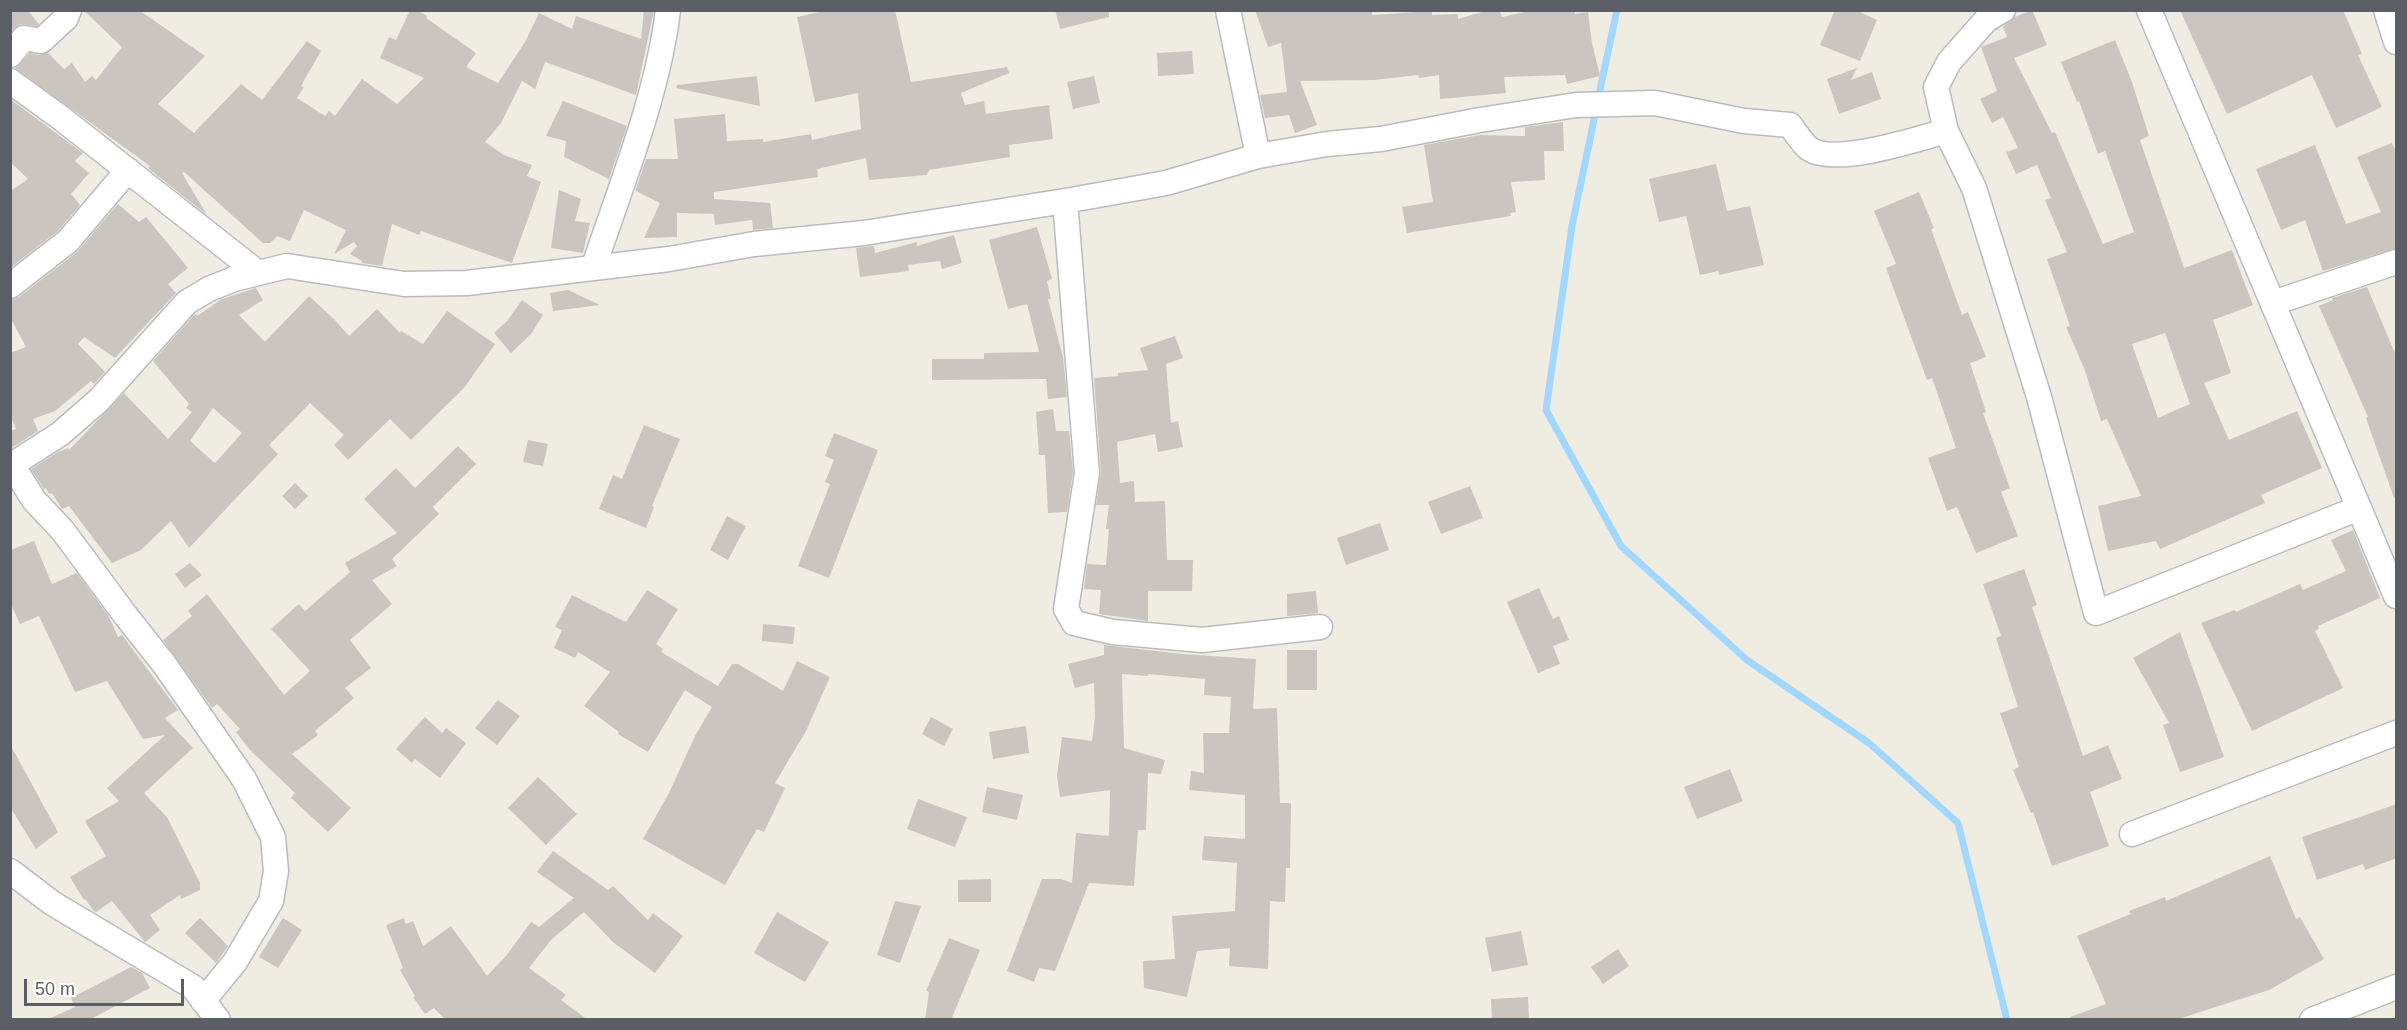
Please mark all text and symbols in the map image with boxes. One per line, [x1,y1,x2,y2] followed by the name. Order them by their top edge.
[27,967,188,1005] scale bar
[35,979,75,999] text: 50 m

